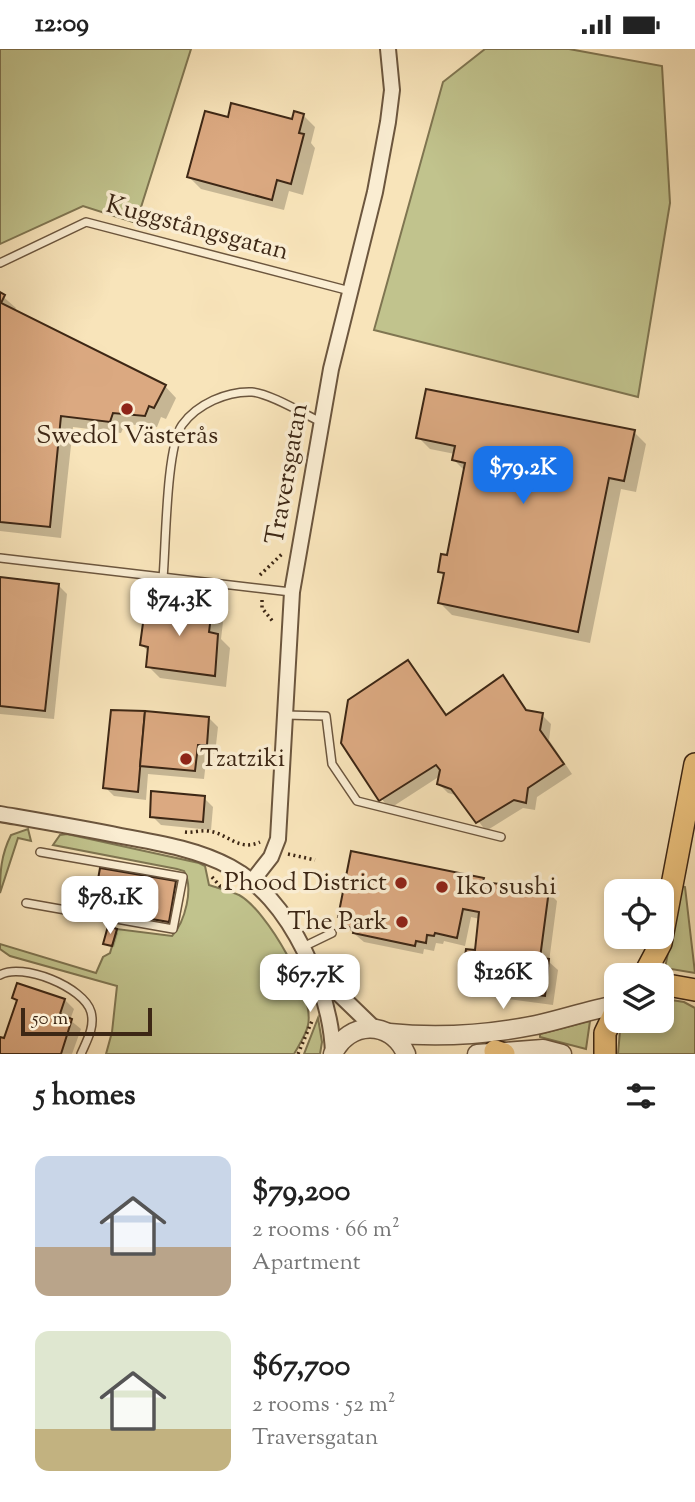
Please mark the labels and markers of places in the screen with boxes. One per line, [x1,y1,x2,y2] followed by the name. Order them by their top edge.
[119,401,135,417] marker: Swedol Västerås
[36,418,218,455] place label: Swedol Västerås
[466,447,580,506] pin: $79.2K
[122,579,236,638] pin: $74.3K
[200,741,285,778] place label: Tzatziki
[178,751,194,767] marker: Tzatziki
[224,865,387,902] place label: Phood District
[456,869,557,906] place label: Iko sushi
[393,875,409,891] marker: Phood District
[53,877,167,936] pin: $78.1K
[434,879,450,895] marker: Iko sushi
[287,904,388,941] place label: The Park
[394,914,410,930] marker: The Park
[454,951,552,1011] pin: $126K
[253,955,367,1014] pin: $67.7K

